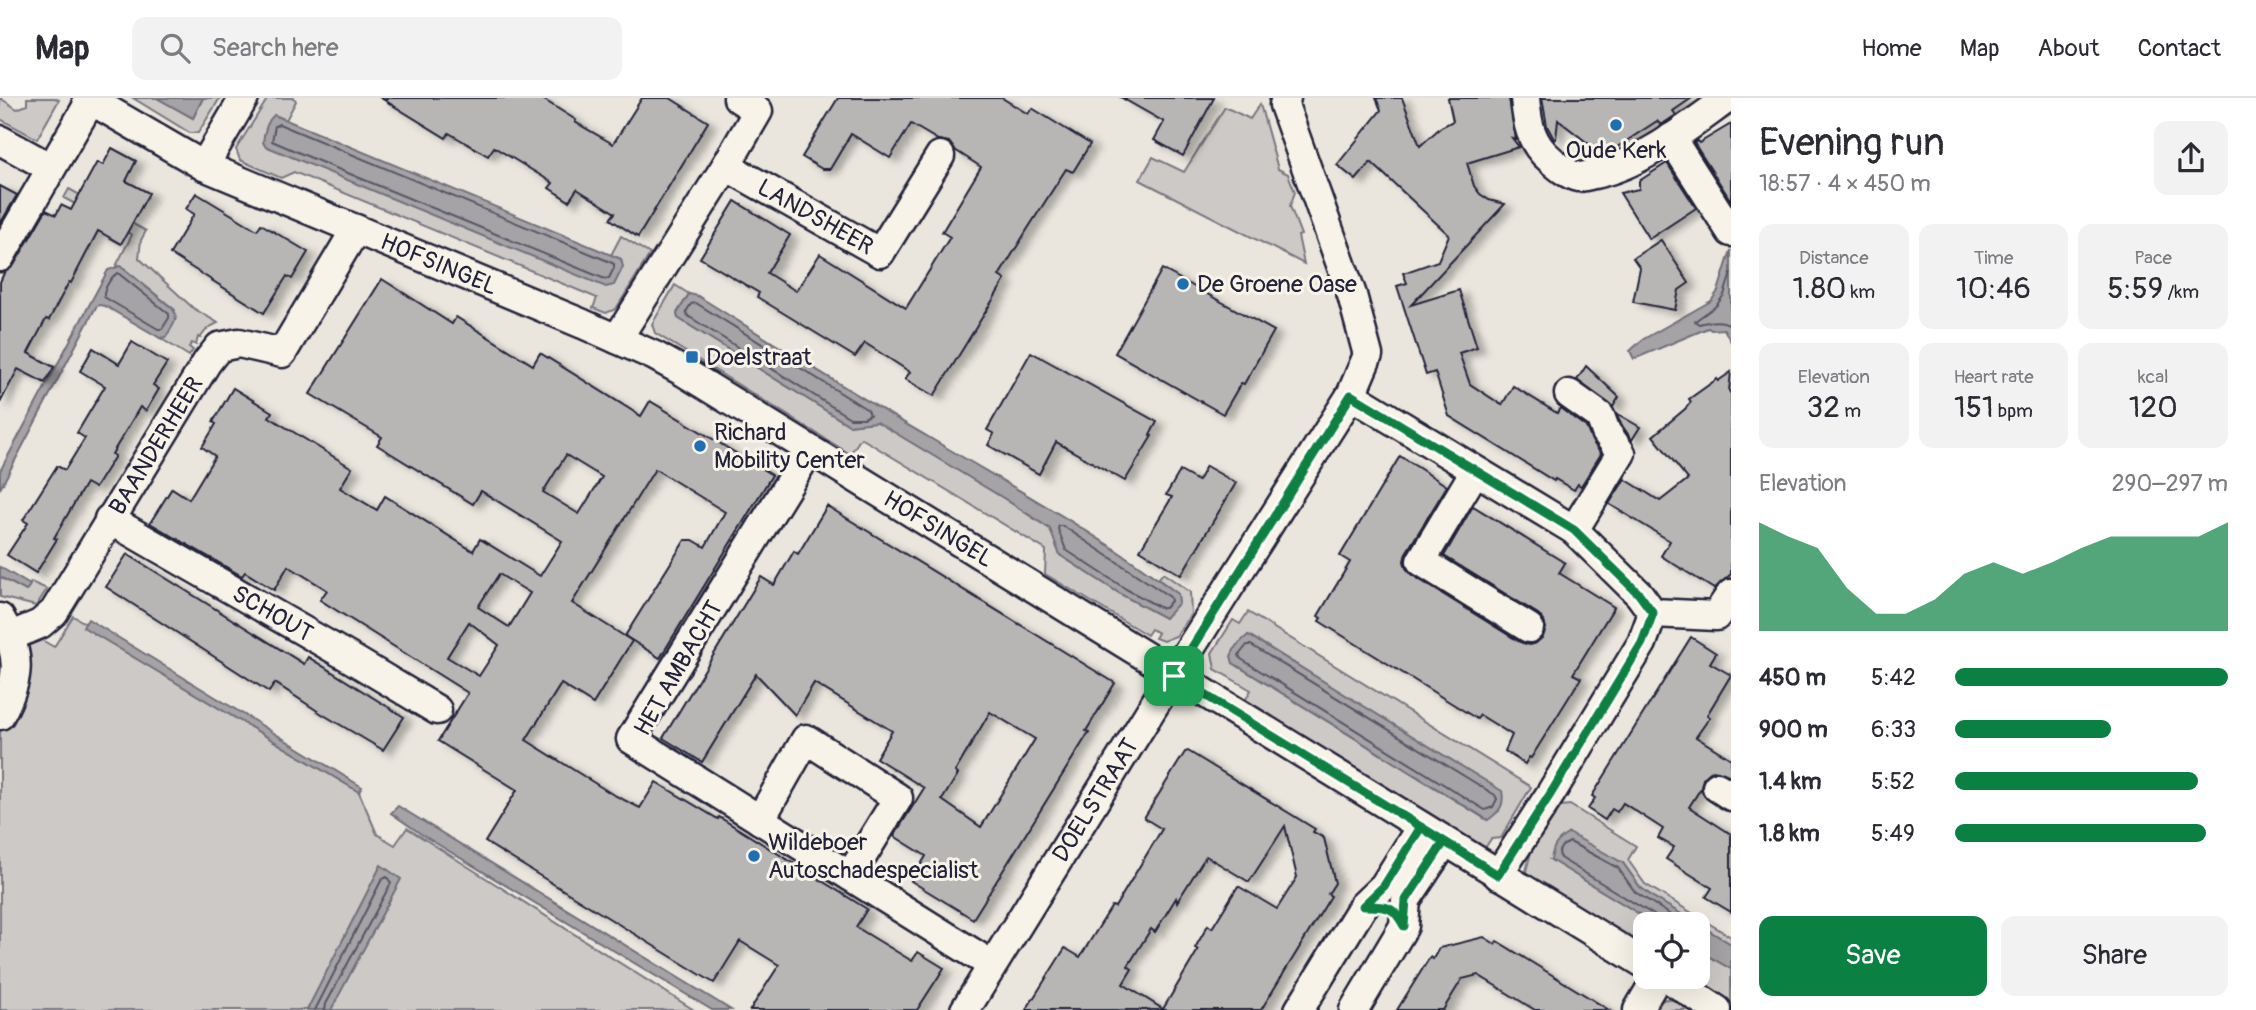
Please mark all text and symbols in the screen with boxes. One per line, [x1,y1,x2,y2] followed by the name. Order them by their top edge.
[132,17,622,80] search box
[35,28,90,69] text: Map
[156,29,194,67] icon: search
[212,32,339,64] text: Search here
[1861,34,1922,63] text: Home
[1960,34,2000,63] text: Map
[2038,34,2100,63] text: About
[2138,34,2221,63] text: Contact
[1608,117,1624,133] marker: Oude Kerk
[1759,119,1945,167] text: Evening run
[2154,121,2228,195] button: share
[1565,136,1667,165] place label: Oude Kerk
[1759,169,1931,198] text: 18:57 · 4 × 450 m
[752,173,879,261] street label: LANDSHEER
[376,227,502,302] street label: HOFSINGEL
[1799,246,1869,270] text: Distance
[1974,246,2013,270] text: Time
[2134,246,2172,270] text: Pace
[1197,270,1357,299] place label: De Groene Oase
[1792,270,1846,307] text: 1.80
[1956,270,2031,307] text: 10:46
[2107,270,2163,307] text: 5:59
[1175,276,1191,292] marker: De Groene Oase
[1846,280,1875,304] text: km
[2163,280,2199,304] text: /km
[706,343,812,372] place label: Doelstraat
[684,349,700,365] marker: Doelstraat
[1798,365,1870,389] text: Elevation
[1953,365,2034,389] text: Heart rate
[2138,365,2169,389] text: kcal
[103,371,210,520] street label: BAANDERHEER
[1807,389,1840,426] text: 32
[1954,389,1994,426] text: 151
[2129,389,2178,426] text: 120
[1840,399,1861,423] text: m
[1994,399,2033,423] text: bpm
[714,418,865,475] place label: Richard Mobility Center
[692,438,708,454] marker: Richard Mobility Center
[1759,469,1847,498] text: Elevation
[2112,469,2228,498] text: 290–297 m
[878,484,999,574] street label: HOFSINGEL
[227,579,318,648] street label: SCHOUT
[628,595,729,741] street label: HET AMBACHT
[1144,646,1204,706] pin
[1155,657,1193,695] icon: arrive
[1759,663,1826,692] text: 450 m
[1871,663,1916,692] text: 5:42
[1759,715,1828,744] text: 900 m
[1871,715,1916,744] text: 6:33
[1046,733,1145,868] street label: DOELSTRAAT
[1759,767,1821,796] text: 1.4 km
[1871,767,1915,796] text: 5:52
[1759,819,1820,848] text: 1.8 km
[1871,819,1915,848] text: 5:49
[768,828,979,885] place label: Wildeboer Autoschadespecialist
[746,848,762,864] marker: Wildeboer Autoschadespecialist
[1633,912,1710,989] map controls
[1633,912,1710,989] button: locate
[1759,916,1987,996] button: Save
[2001,916,2228,996] button: Share

